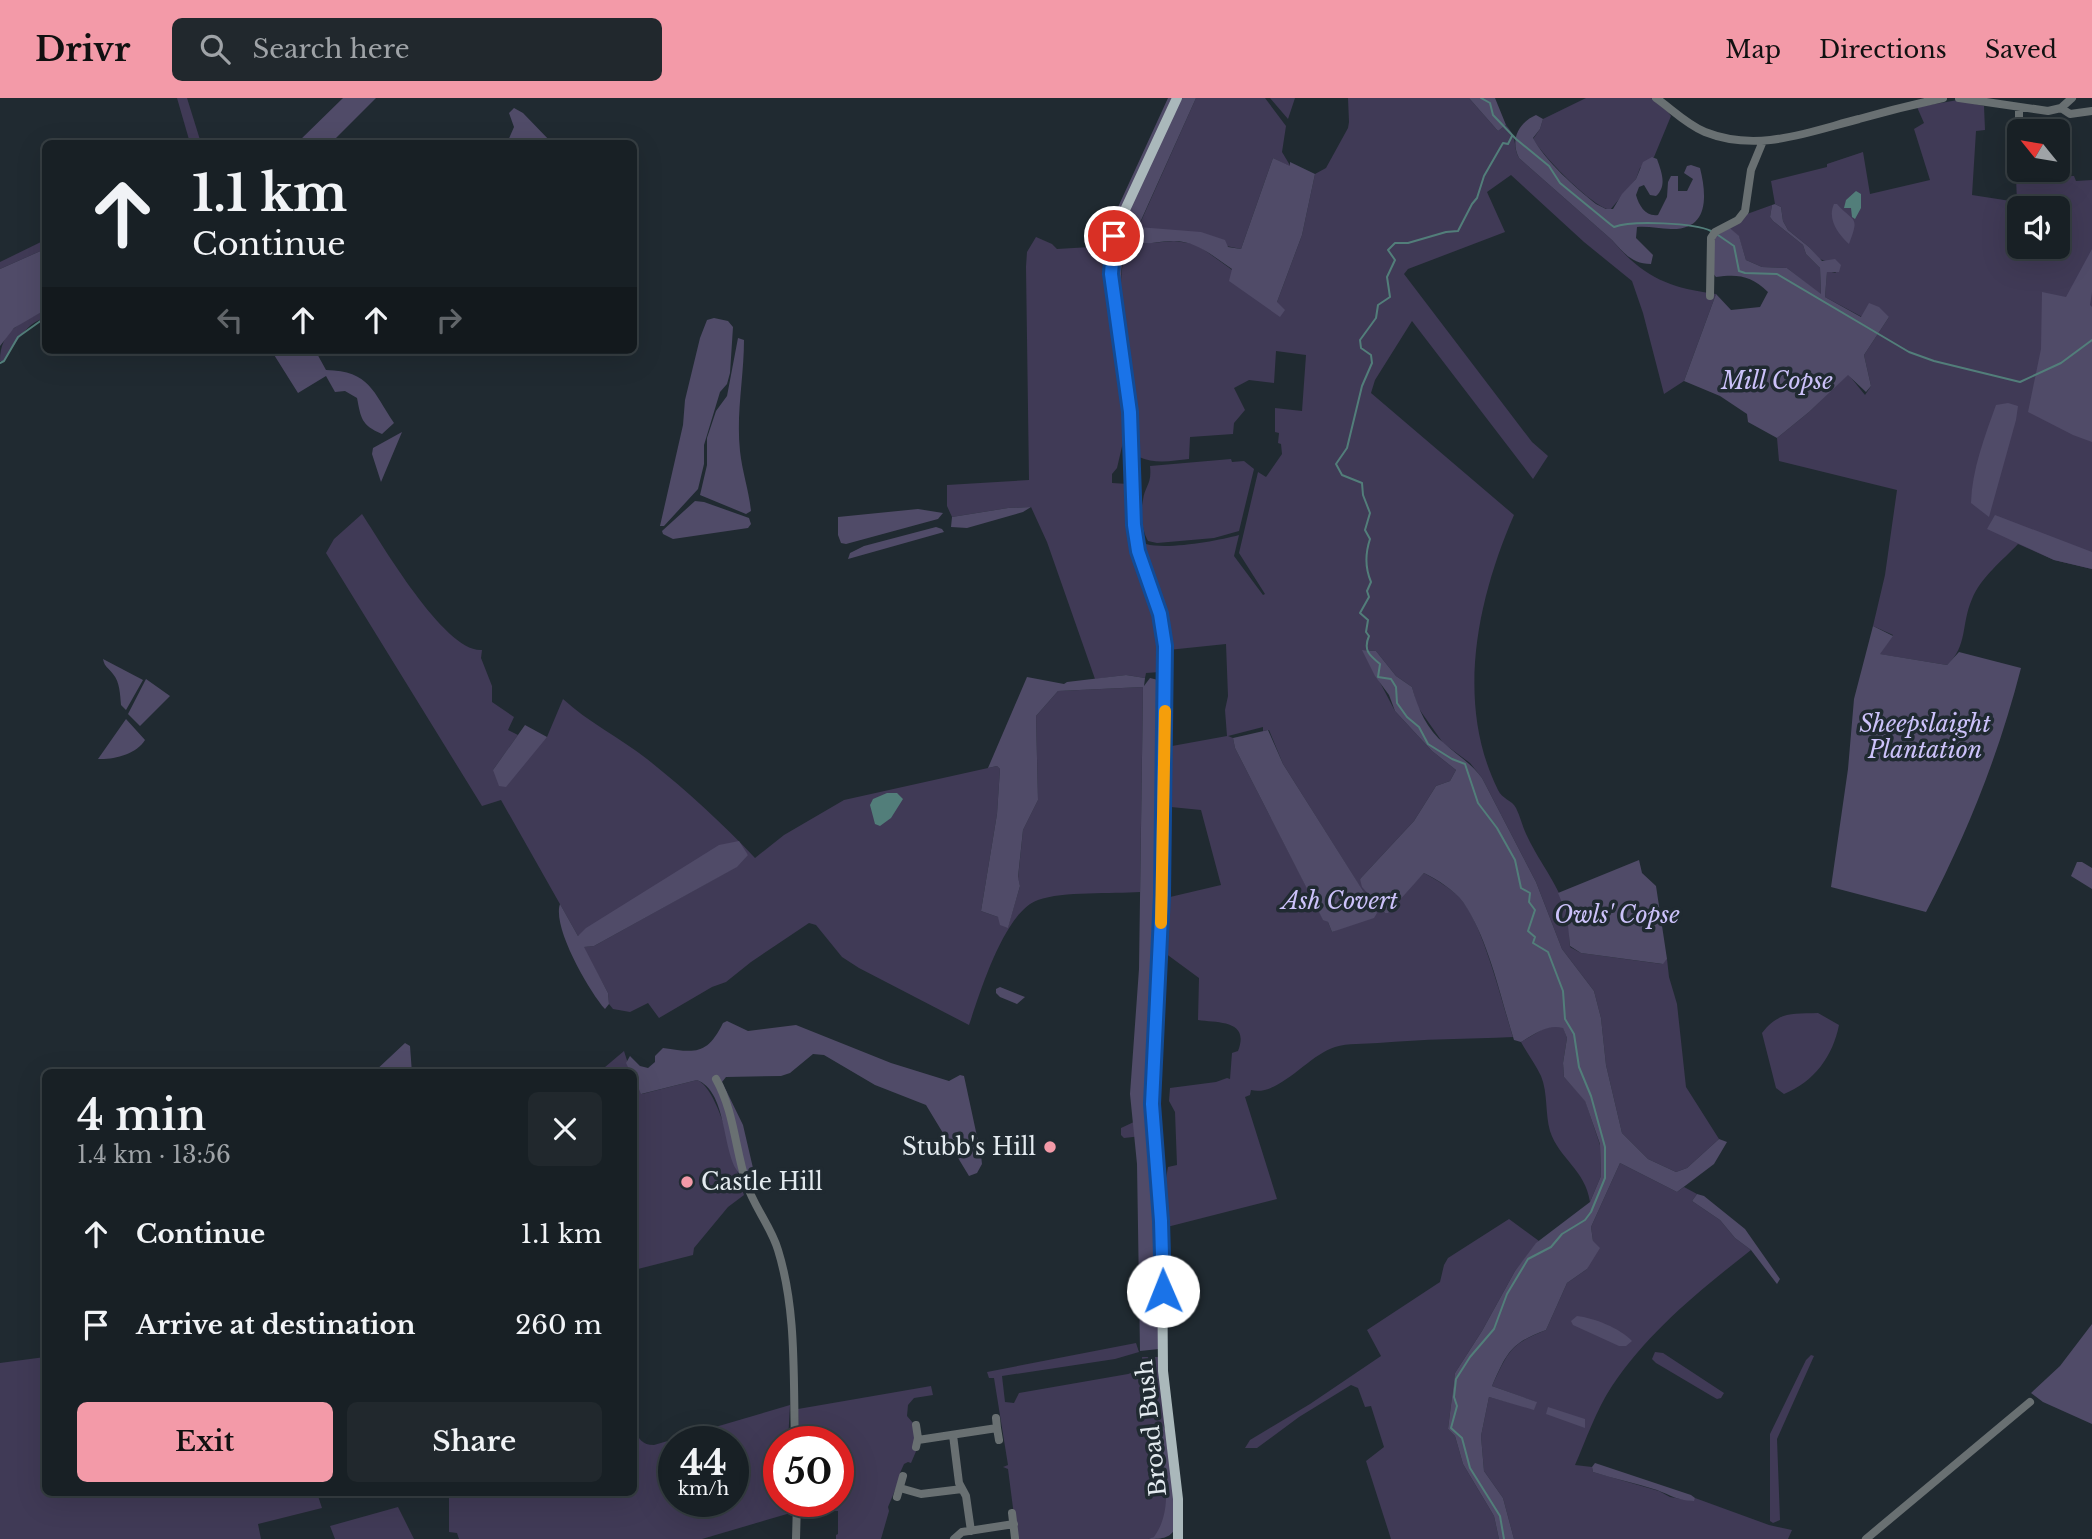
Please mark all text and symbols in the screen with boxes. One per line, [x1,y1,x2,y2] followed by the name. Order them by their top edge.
[172,18,662,81] search box
[35,29,130,70] text: Drivr
[196,30,234,68] icon: search
[252,33,410,65] text: Search here
[1725,35,1781,64] text: Map
[1819,35,1947,64] text: Directions
[1985,35,2057,64] text: Saved
[2007,119,2070,182] north arrow
[2007,119,2070,259] map controls
[192,163,347,224] text: 1.1 km
[77,168,168,259] icon: ahead
[2007,196,2070,259] button: sound
[1084,206,1144,266] pin
[1095,217,1133,255] icon: arrive
[192,224,345,264] text: Continue
[211,301,249,339] icon: left
[284,301,322,339] icon: ahead
[357,301,395,339] icon: ahead
[430,301,468,339] icon: right
[1720,367,1833,395] park label: Mill Copse
[1859,710,1991,764] park label: Sheepslaight Plantation
[1279,887,1398,915] park label: Ash Covert
[1554,901,1680,929] park label: Owls' Copse
[77,1089,206,1141] text: 4 min
[528,1092,602,1166] button: close
[902,1133,1036,1161] place label: Stubb's Hill
[1042,1139,1058,1155] marker: Stubb's Hill
[77,1141,231,1169] text: 1.4 km · 13:56
[701,1168,823,1196] place label: Castle Hill
[679,1174,695,1190] marker: Castle Hill
[77,1215,115,1253] icon: ahead
[136,1218,265,1250] text: Continue
[521,1218,602,1250] text: 1.1 km
[1126,1254,1200,1328] position arrow
[77,1306,115,1344] icon: arrive
[136,1309,416,1341] text: Arrive at destination
[515,1309,602,1341] text: 260 m
[1130,1358,1172,1498] street label: Broad Bush
[77,1402,333,1482] button: Exit
[347,1402,602,1482] button: Share
[763,1426,854,1517] speed limit sign: 50
[680,1441,727,1484] text: 44
[678,1478,729,1500] text: km/h

